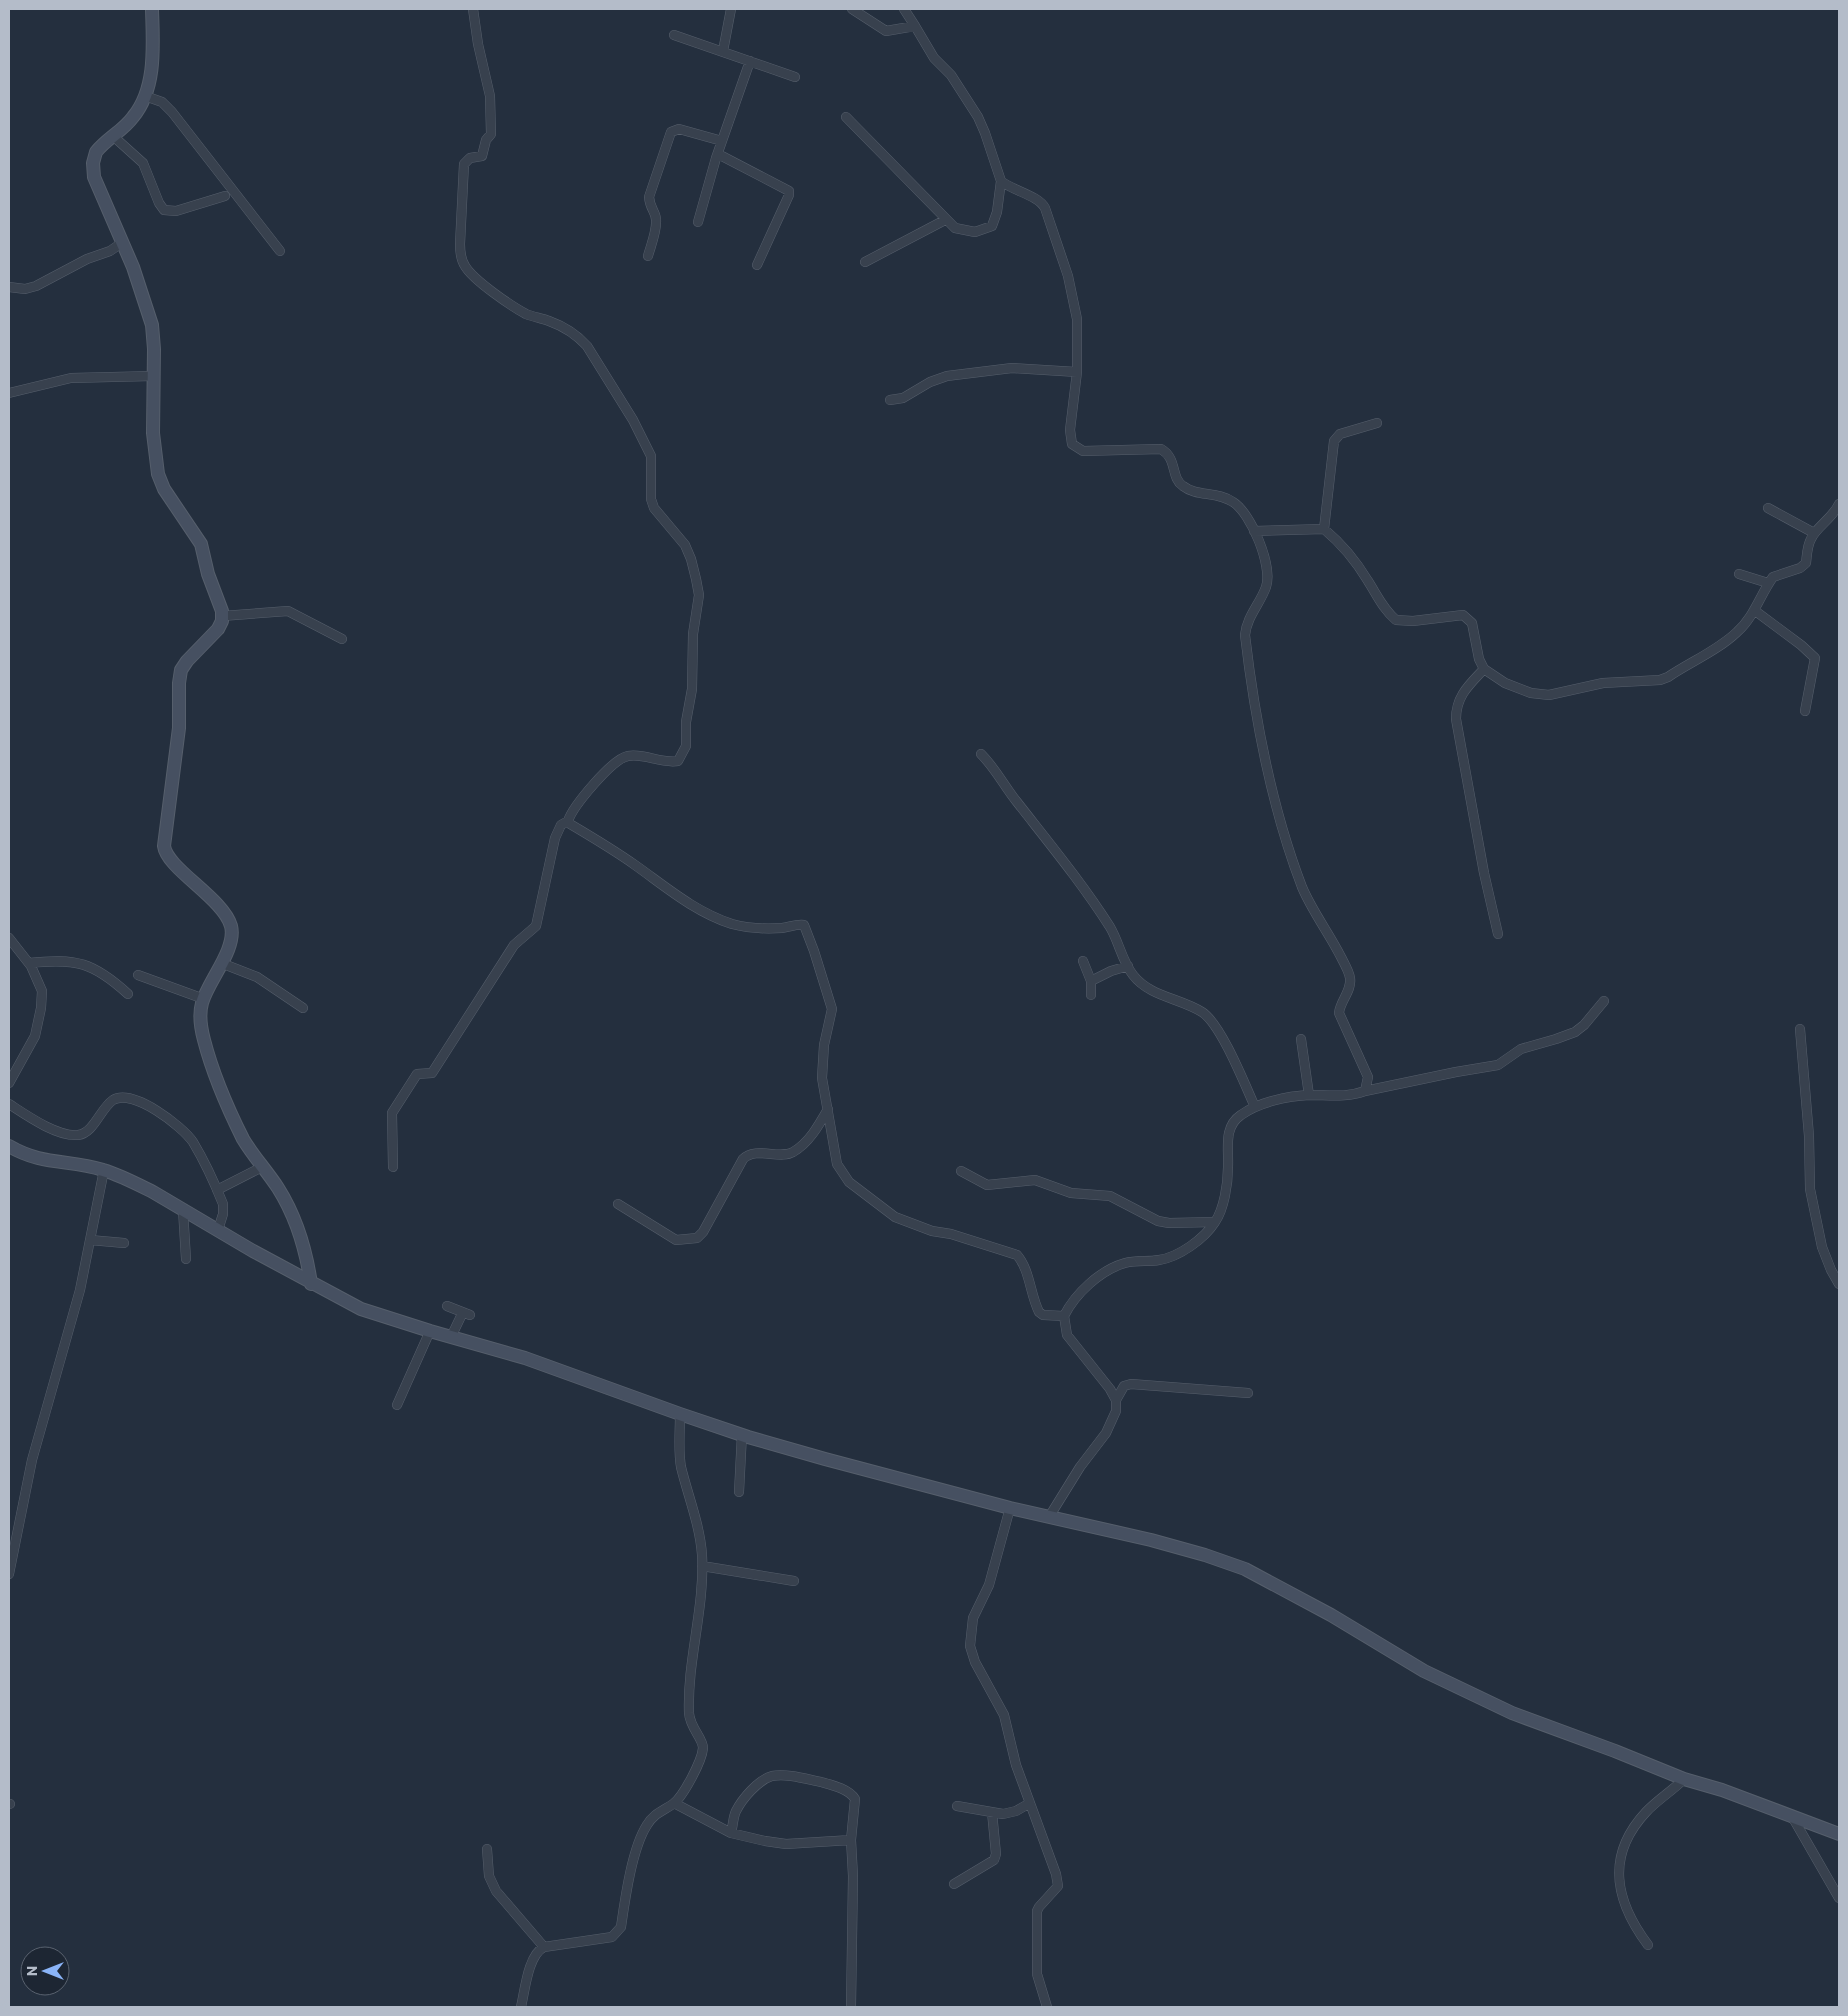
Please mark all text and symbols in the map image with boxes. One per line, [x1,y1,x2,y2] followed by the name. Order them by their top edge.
[20,1946,70,1996] north arrow
[23,1966,40,1976] text: N

